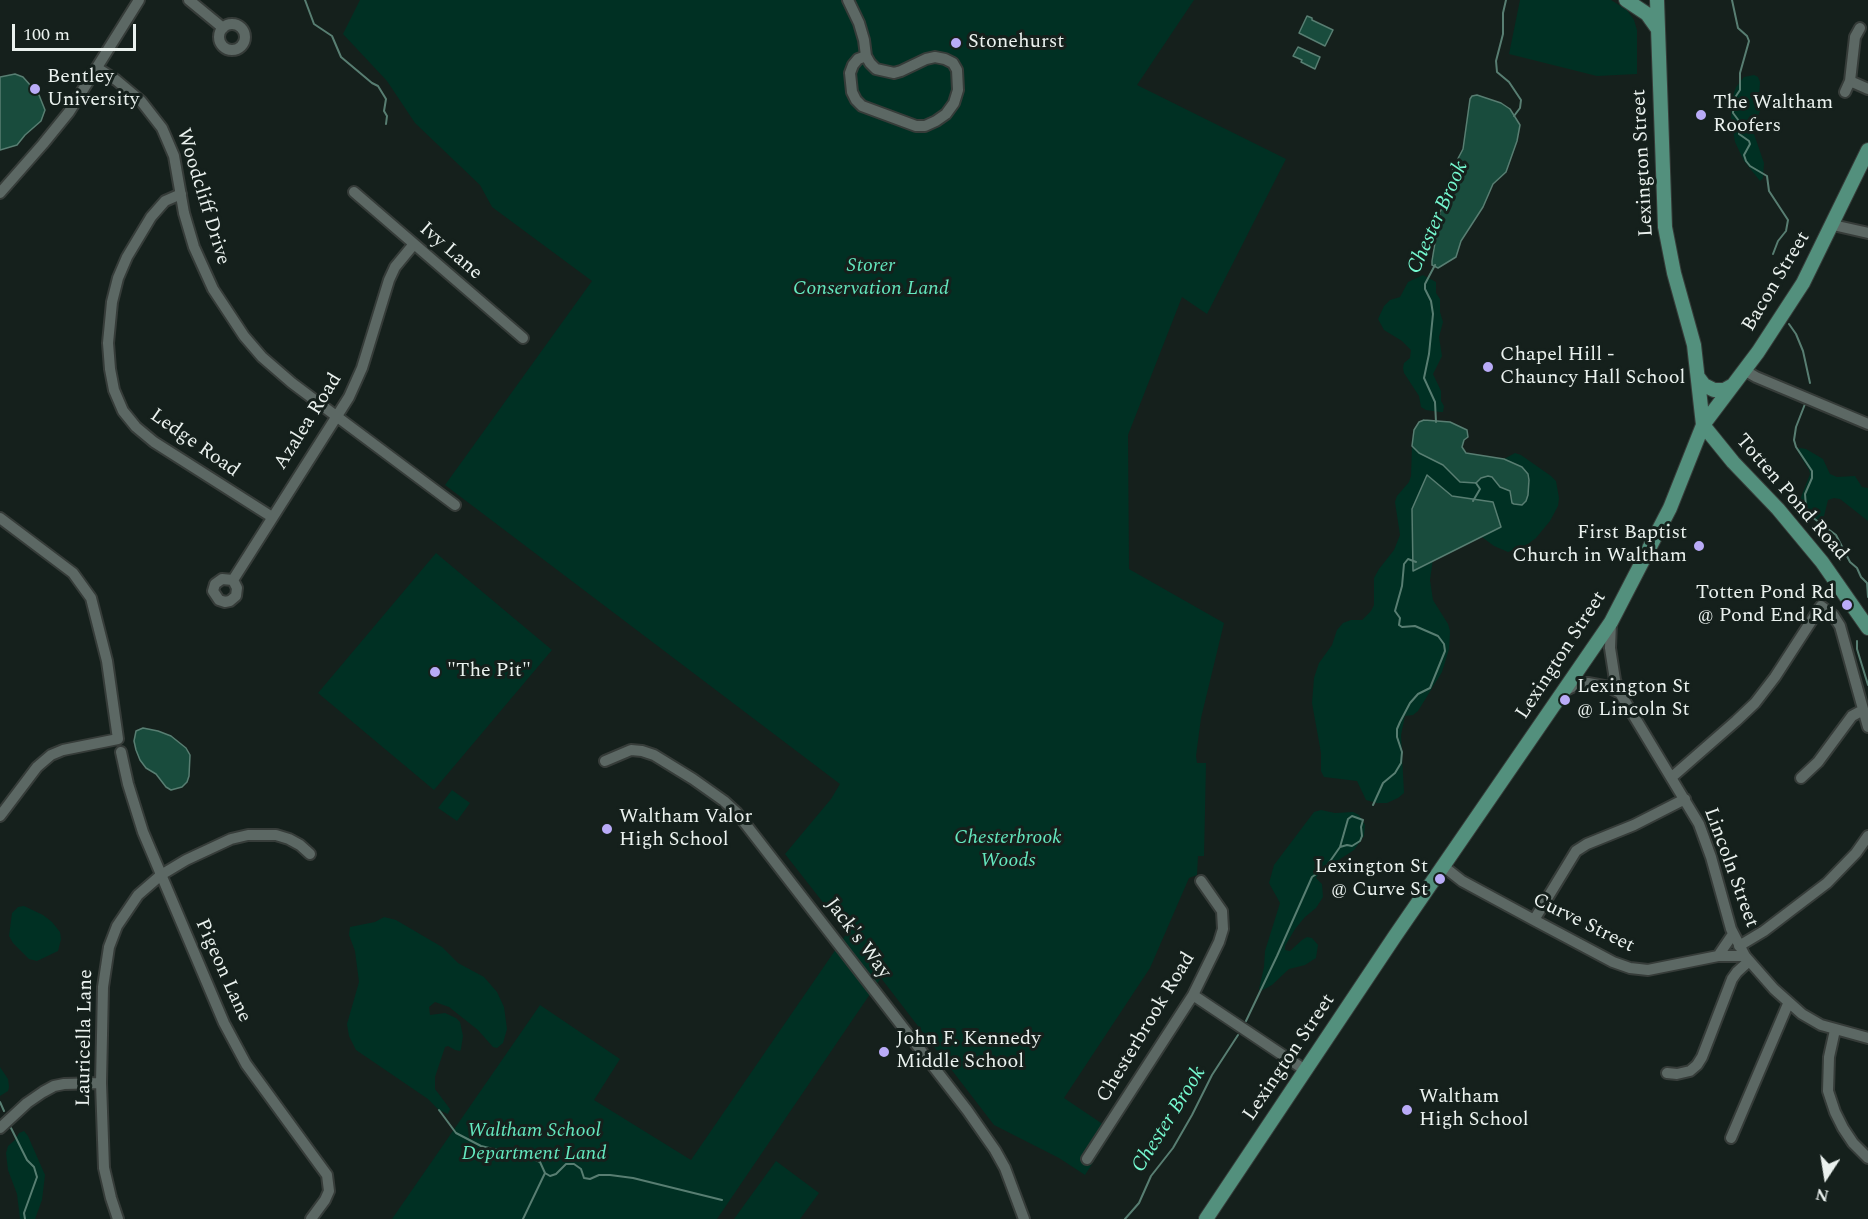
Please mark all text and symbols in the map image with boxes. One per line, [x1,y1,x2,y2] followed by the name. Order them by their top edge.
[15,12,140,50] scale bar
[23,21,70,48] text: 100 m
[968,31,1064,55] place label: Stonehurst
[949,36,963,50] marker: Stonehurst
[47,66,139,113] place label: Bentley University
[28,82,42,96] marker: Bentley University
[1628,89,1660,237] street label: Lexington Street
[1713,92,1833,139] place label: The Waltham Roofers
[1694,108,1708,122] marker: The Waltham Roofers
[170,126,234,268] street label: Woodcliff Drive
[1403,158,1475,278] water label: Chester Brook
[414,218,486,286] street label: Ivy Lane
[1738,228,1816,336] street label: Bacon Street
[793,255,949,302] park label: Storer Conservation Land
[1500,344,1685,391] place label: Chapel Hill - Chauncy Hall School
[1481,360,1495,374] marker: Chapel Hill - Chauncy Hall School
[270,369,348,475] street label: Azalea Road
[145,404,243,484] street label: Ledge Road
[1730,430,1852,566] street label: Totten Pond Road
[1512,522,1687,569] place label: First Baptist Church in Waltham
[1692,539,1706,553] marker: First Baptist Church in Waltham
[1696,582,1835,629] place label: Totten Pond Rd @ Pond End Rd
[1512,588,1612,724] street label: Lexington Street
[1840,598,1854,612] marker: Totten Pond Rd @ Pond End Rd
[447,660,531,684] place label: "The Pit"
[428,665,442,679] marker: "The Pit"
[1577,676,1690,723] place label: Lexington St @ Lincoln St
[1558,693,1572,707] marker: Lexington St @ Lincoln St
[1697,805,1763,931] street label: Lincoln Street
[619,806,752,853] place label: Waltham Valor High School
[600,822,614,836] marker: Waltham Valor High School
[954,827,1062,874] park label: Chesterbrook Woods
[1315,856,1428,903] place label: Lexington St @ Curve St
[1433,872,1447,886] marker: Lexington St @ Curve St
[1528,889,1638,959] street label: Curve Street
[819,894,895,984] street label: Jack's Way
[189,916,255,1026] street label: Pigeon Lane
[1093,949,1201,1107] street label: Chesterbrook Road
[73,969,99,1107] street label: Lauricella Lane
[1239,990,1341,1126] street label: Lexington Street
[896,1028,1041,1075] place label: John F. Kennedy Middle School
[877,1045,891,1059] marker: John F. Kennedy Middle School
[1127,1062,1213,1178] water label: Chester Brook
[1419,1086,1529,1133] place label: Waltham High School
[1400,1103,1414,1117] marker: Waltham High School
[461,1120,607,1167] park label: Waltham School Department Land
[1796,1147,1856,1207] north arrow
[1813,1182,1831,1208] text: N

